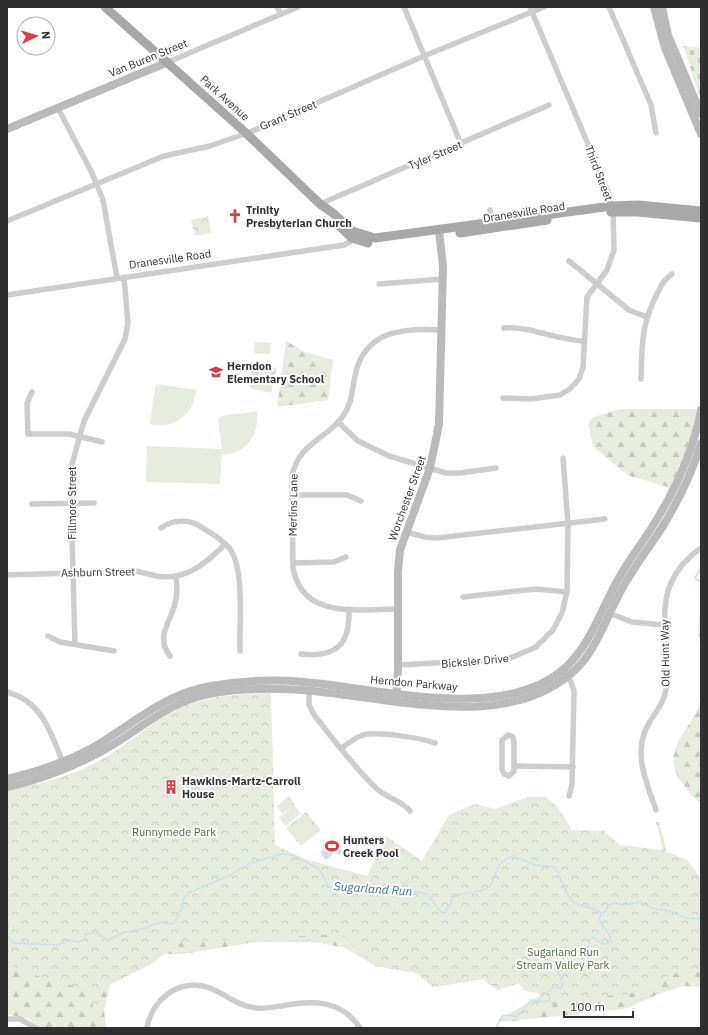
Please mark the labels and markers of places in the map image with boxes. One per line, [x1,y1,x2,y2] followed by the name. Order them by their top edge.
[246,203,352,230] place label: Trinity Presbyterian Church
[227,208,243,224] church icon: Trinity Presbyterian Church
[227,359,325,386] place label: Herndon Elementary School
[208,364,224,380] school or university icon: Herndon Elementary School
[182,774,301,801] place label: Hawkins-Martz-Carroll House
[163,779,179,795] building icon: Hawkins-Martz-Carroll House
[343,833,399,860] place label: Hunters Creek Pool
[324,838,340,854] sports icon: Hunters Creek Pool

